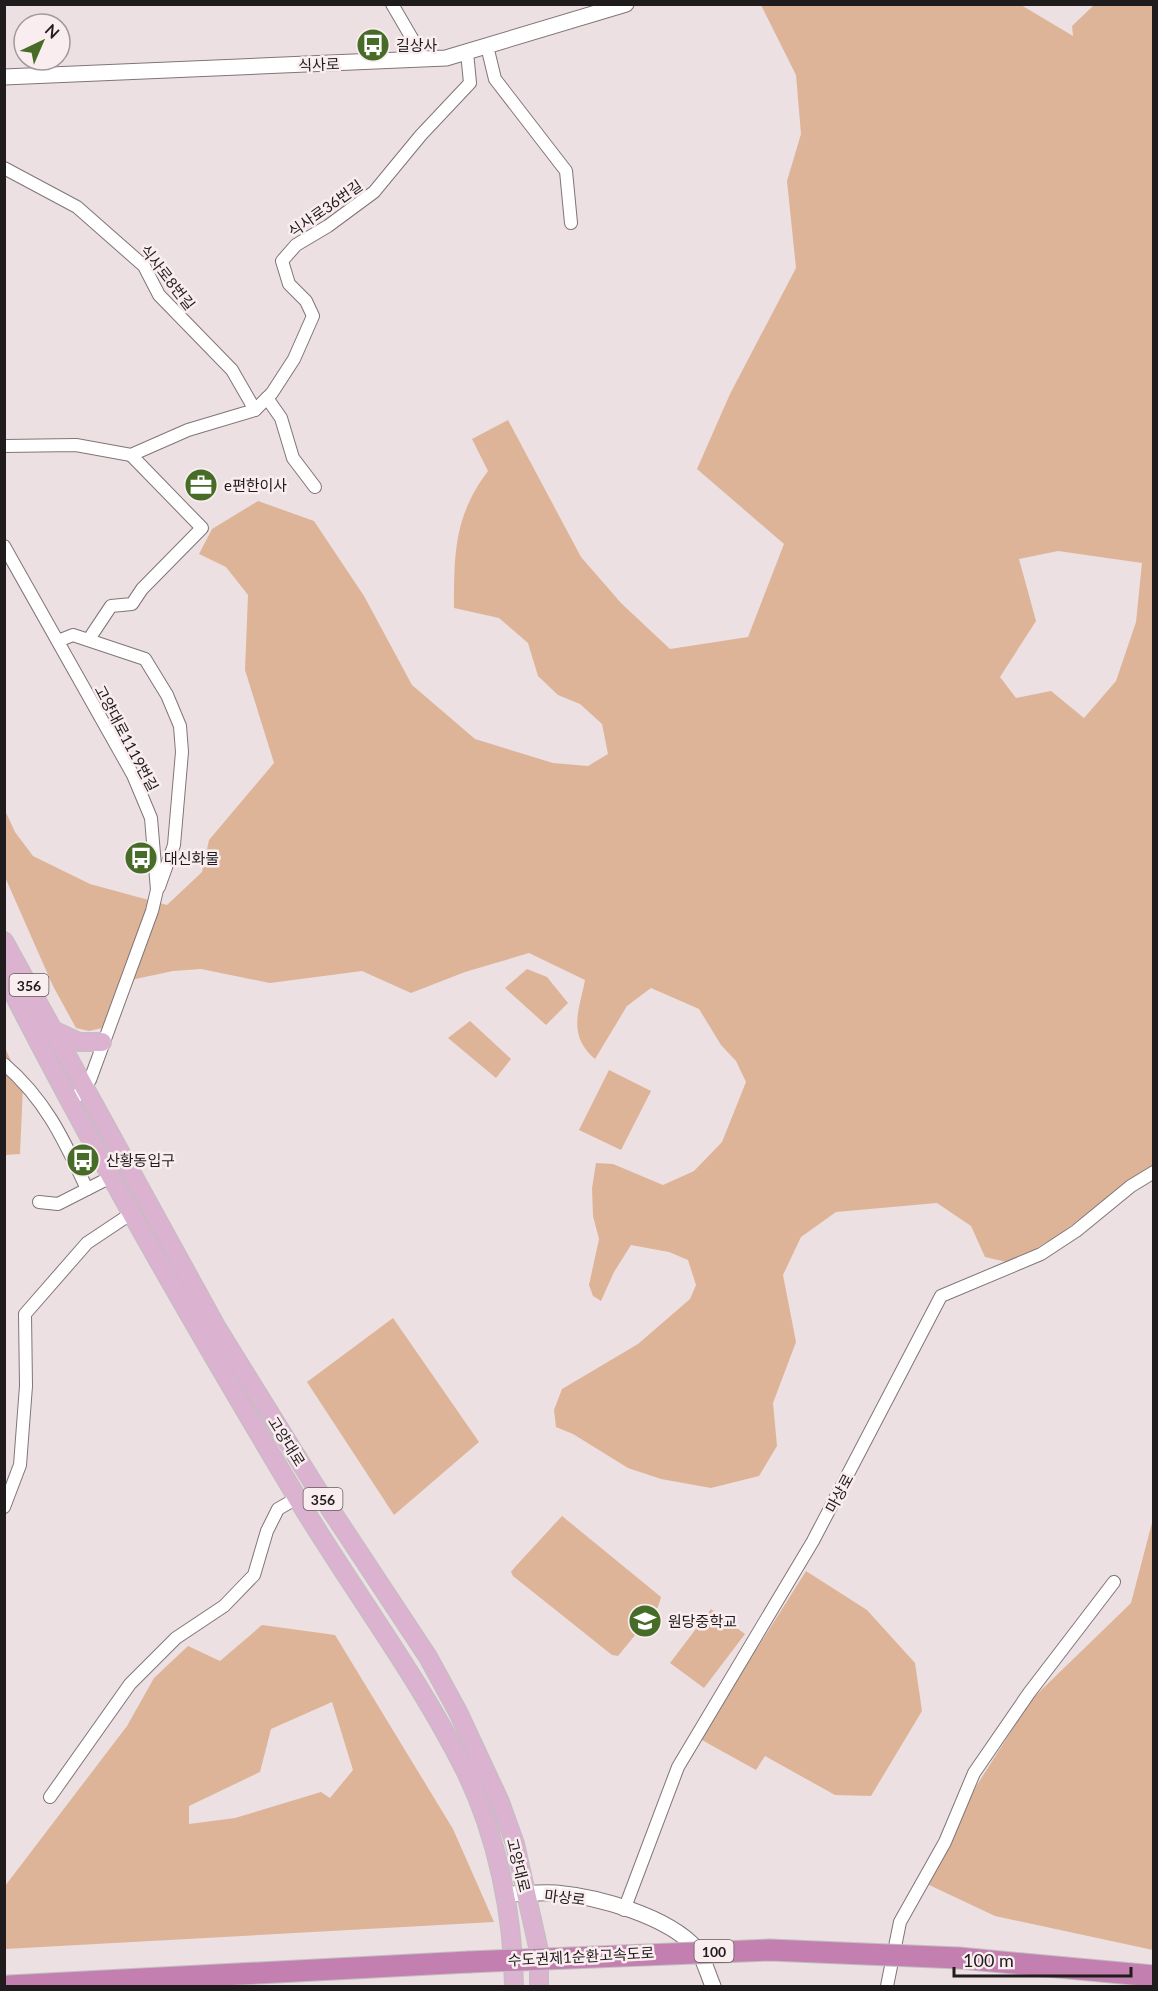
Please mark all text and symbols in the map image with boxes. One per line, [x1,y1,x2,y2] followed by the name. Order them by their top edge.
[12,12,72,72] north arrow
[42,20,64,42] text: N
[355,27,391,63] bus stop icon: 길상사
[396,36,438,54] place label: 길상사
[298,54,340,74] street label: 식사로
[284,176,366,240] street label: 식사로36번길
[137,241,199,313] street label: 식사로8번길
[183,467,219,503] office icon: e편한이사
[224,476,287,494] place label: e편한이사
[91,682,163,794] street label: 고양대로1119번길
[123,840,159,876] bus stop icon: 대신화물
[164,849,219,867] place label: 대신화물
[9,974,48,996] road number: 356
[65,1142,101,1178] bus stop icon: 산황동입구
[106,1151,175,1169] place label: 산황동입구
[265,1413,309,1469] street label: 고양대로
[821,1470,857,1516] street label: 마상로
[304,1488,342,1510] road number: 356
[627,1603,663,1639] school or university icon: 원당중학교
[668,1612,737,1630] place label: 원당중학교
[504,1836,534,1894] street label: 고양대로
[543,1886,587,1908] street label: 마상로
[694,1940,734,1962] road number: 100
[954,1940,1131,1978] scale bar
[507,1943,655,1969] street label: 수도권제1순환고속도로
[963,1949,1014,1971] text: 100 m

